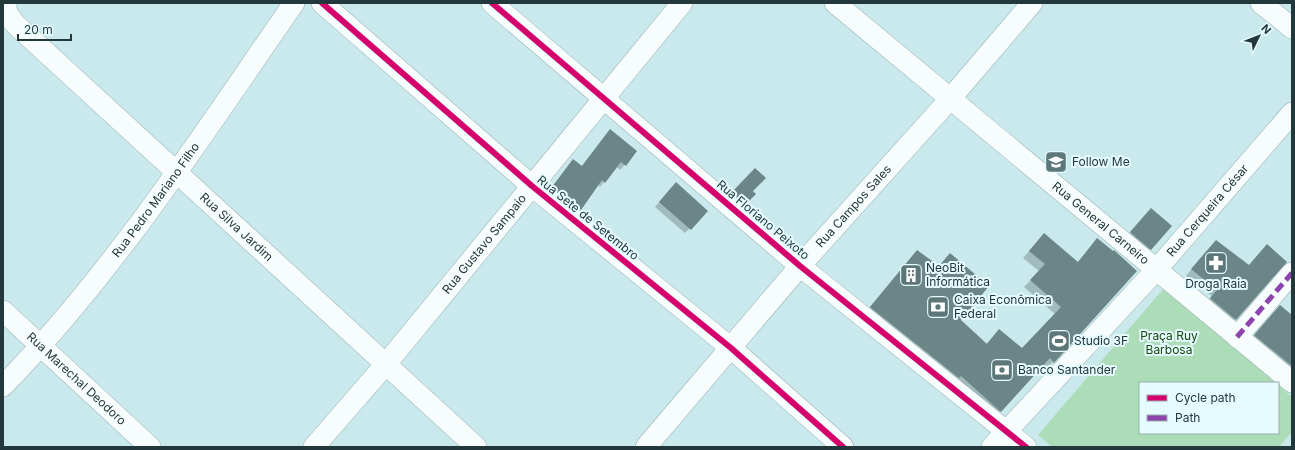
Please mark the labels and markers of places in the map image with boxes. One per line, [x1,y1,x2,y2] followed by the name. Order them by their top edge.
[1043,149,1069,175] school or university icon: Follow Me
[1072,154,1130,169] place label: Follow Me
[1203,250,1229,276] pharmacy icon: Droga Raia
[926,260,990,289] place label: NeoBit Informática
[898,262,924,288] building icon: NeoBit Informática
[1185,276,1247,291] place label: Droga Raia
[954,292,1052,321] place label: Caixa Econômica Federal
[925,294,951,320] bank icon: Caixa Econômica Federal
[1046,328,1072,354] sports icon: Studio 3F
[1074,333,1128,348] place label: Studio 3F
[989,357,1015,383] bank icon: Banco Santander
[1018,362,1116,377] place label: Banco Santander

